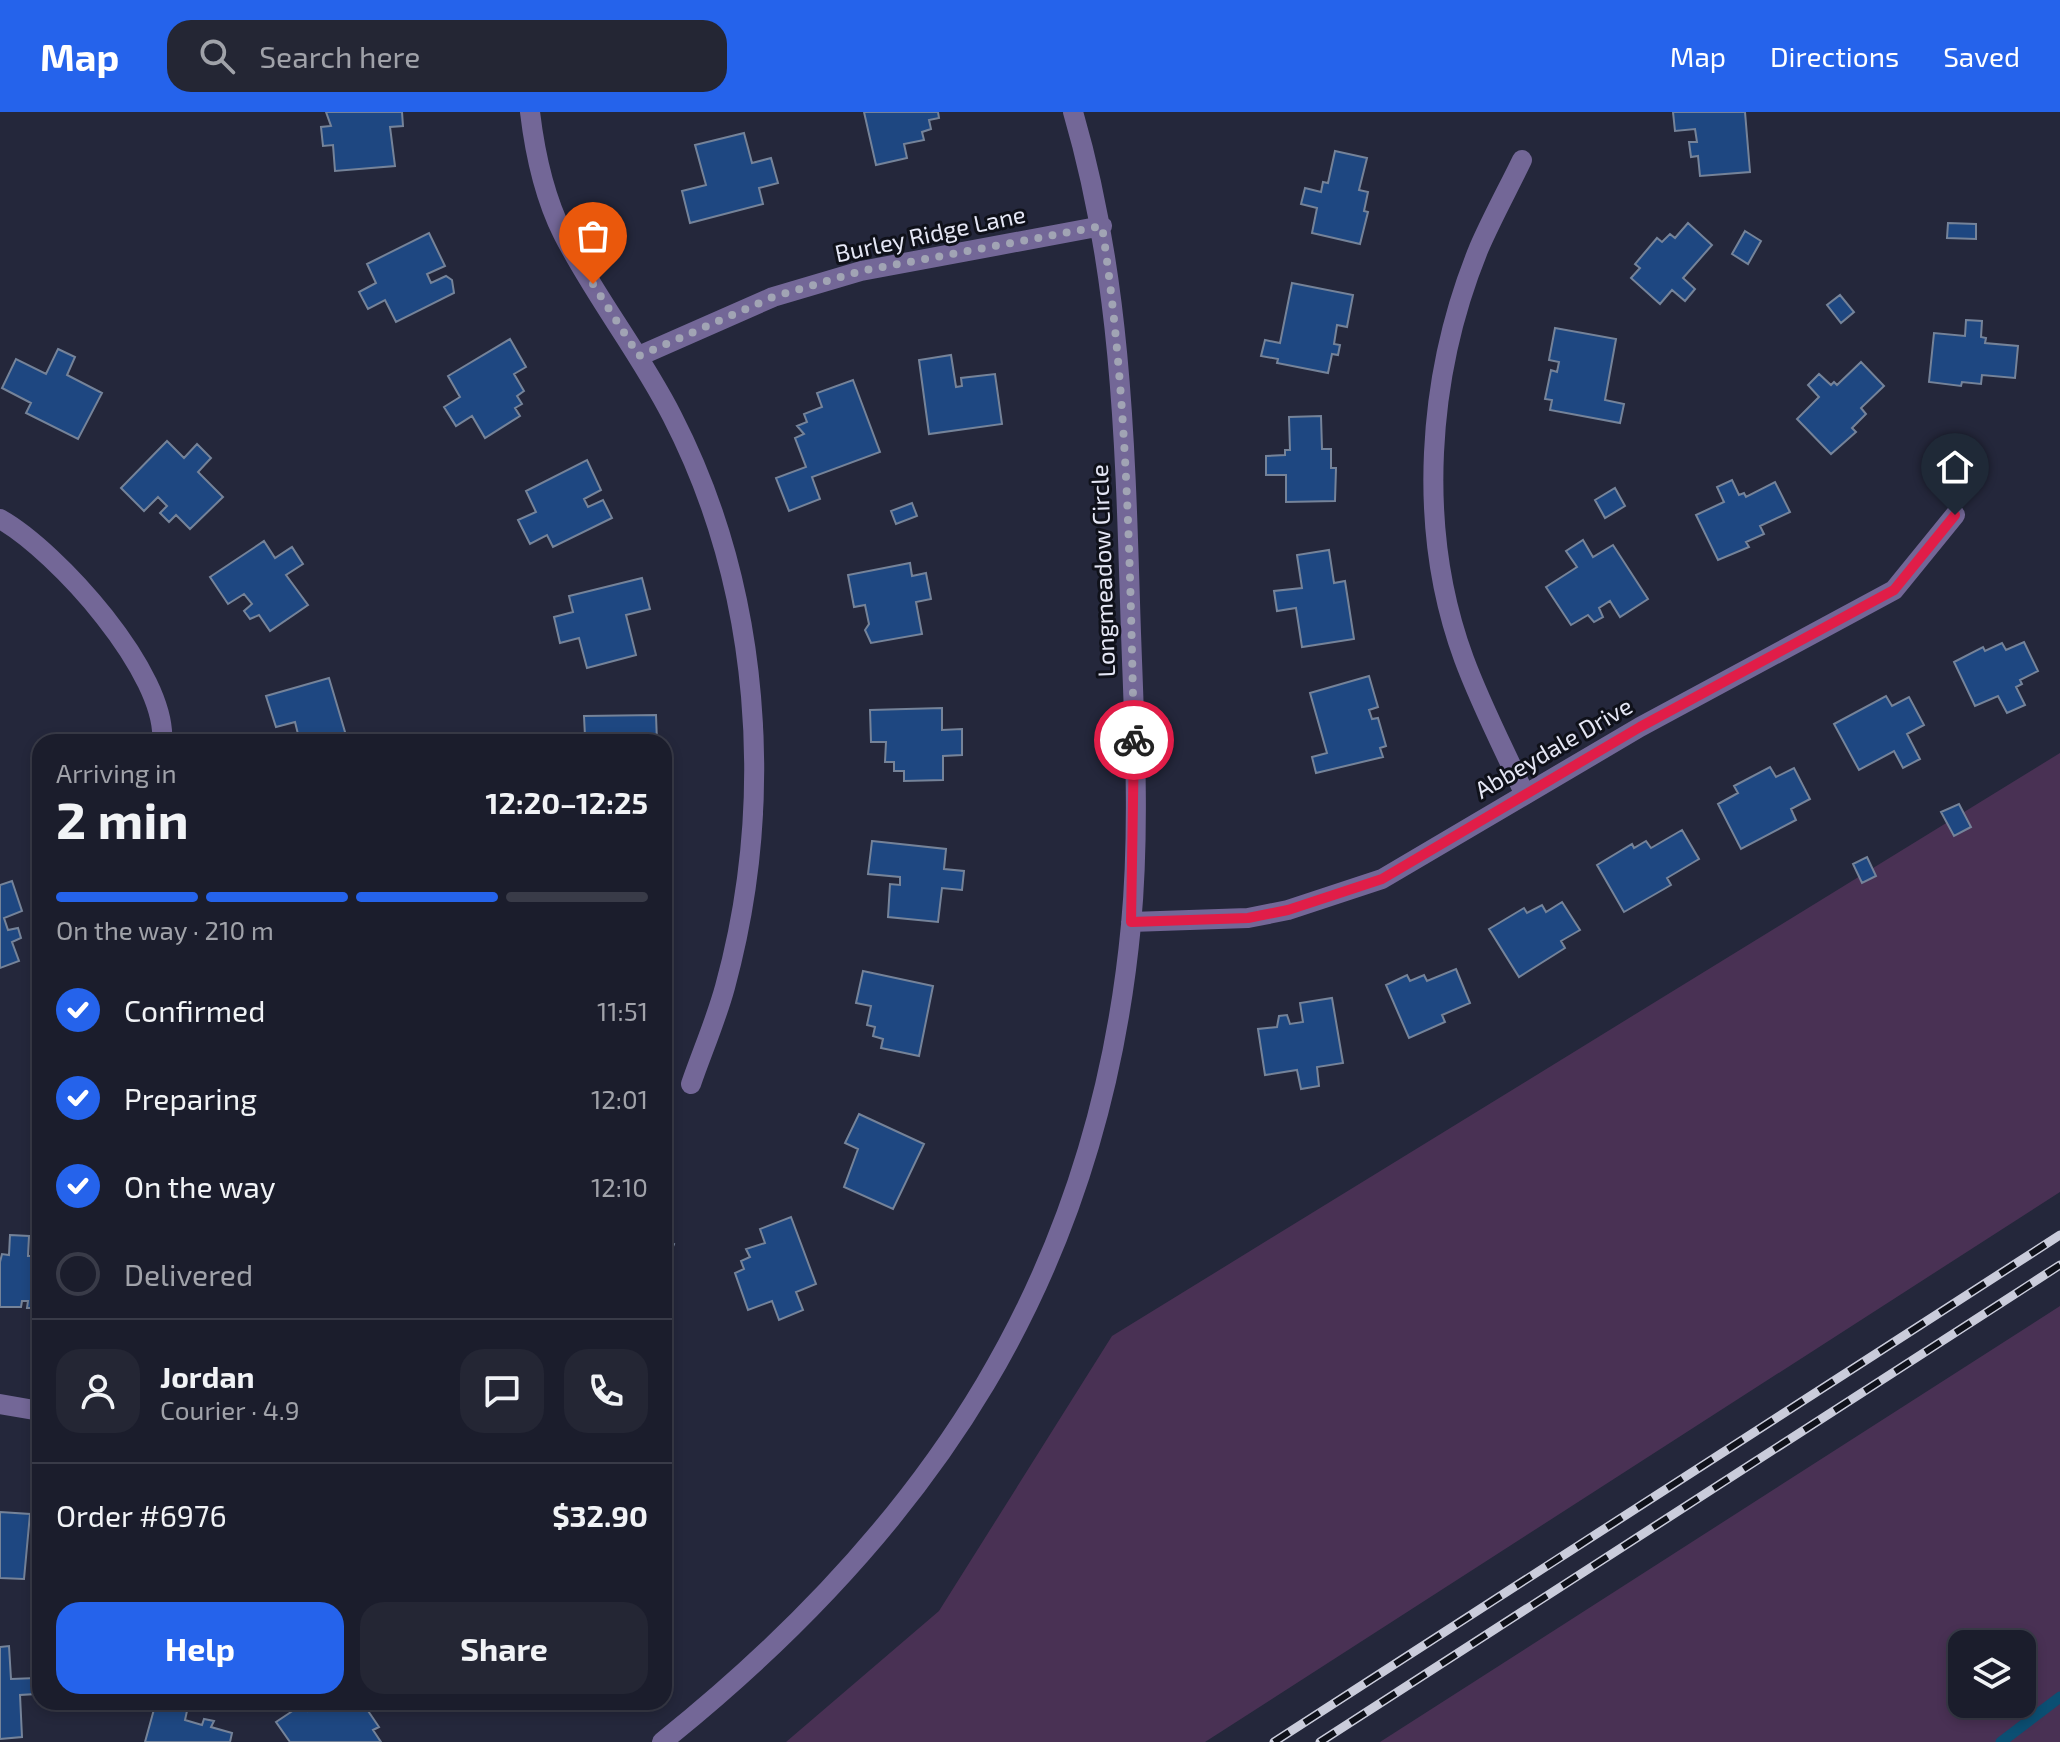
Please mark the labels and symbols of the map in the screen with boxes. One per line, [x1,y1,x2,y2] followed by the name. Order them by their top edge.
[832,199,1028,267] street label: Burley Ridge Lane
[559,202,627,284] pin
[1921,433,1989,515] pin
[1084,464,1120,678] street label: Longmeadow Circle
[1469,690,1637,804] street label: Abbeydale Drive
[1094,700,1174,780] courier

